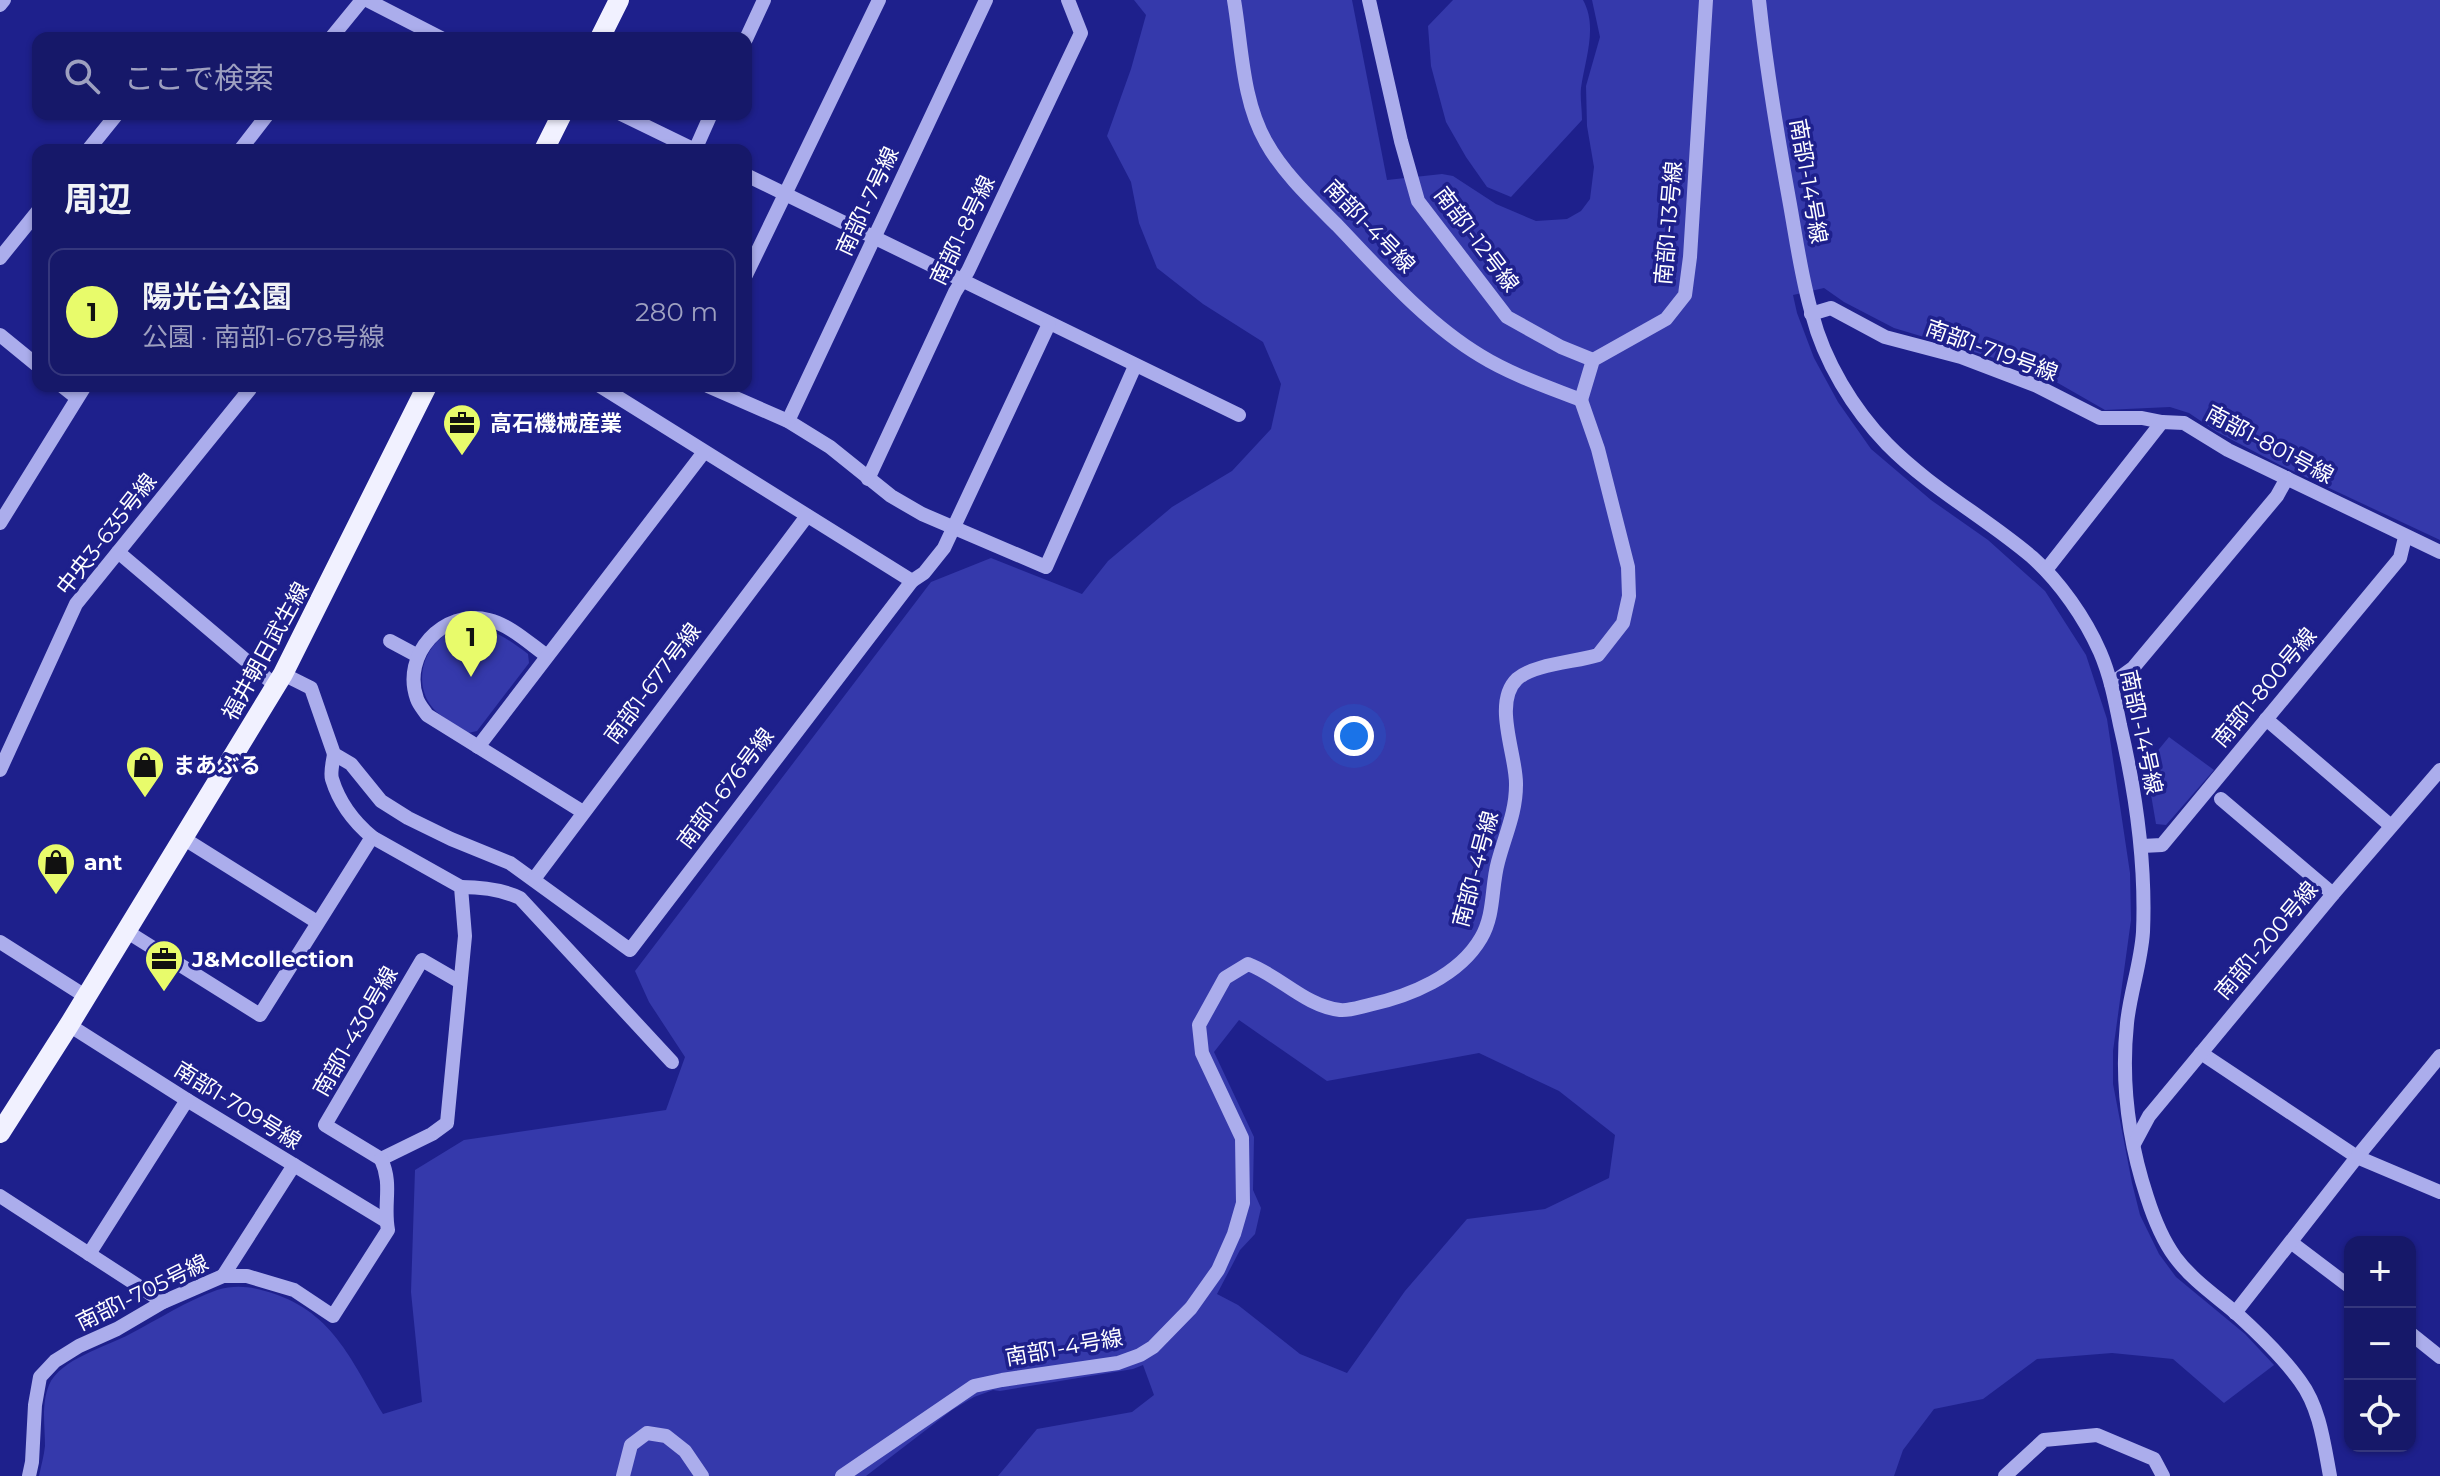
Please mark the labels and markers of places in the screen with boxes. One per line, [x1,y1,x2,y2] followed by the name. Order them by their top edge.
[441,402,483,457] office icon: 高石機械産業
[490,410,622,437] place label: 高石機械産業
[445,611,497,677] pin: 1
[124,744,166,799] shop icon: まあぶる
[173,752,261,779] place label: まあぶる
[35,841,77,896] shop icon: ant
[84,849,123,876] place label: ant
[143,938,185,993] office icon: J&Mcollection
[191,946,354,973] place label: J&Mcollection

